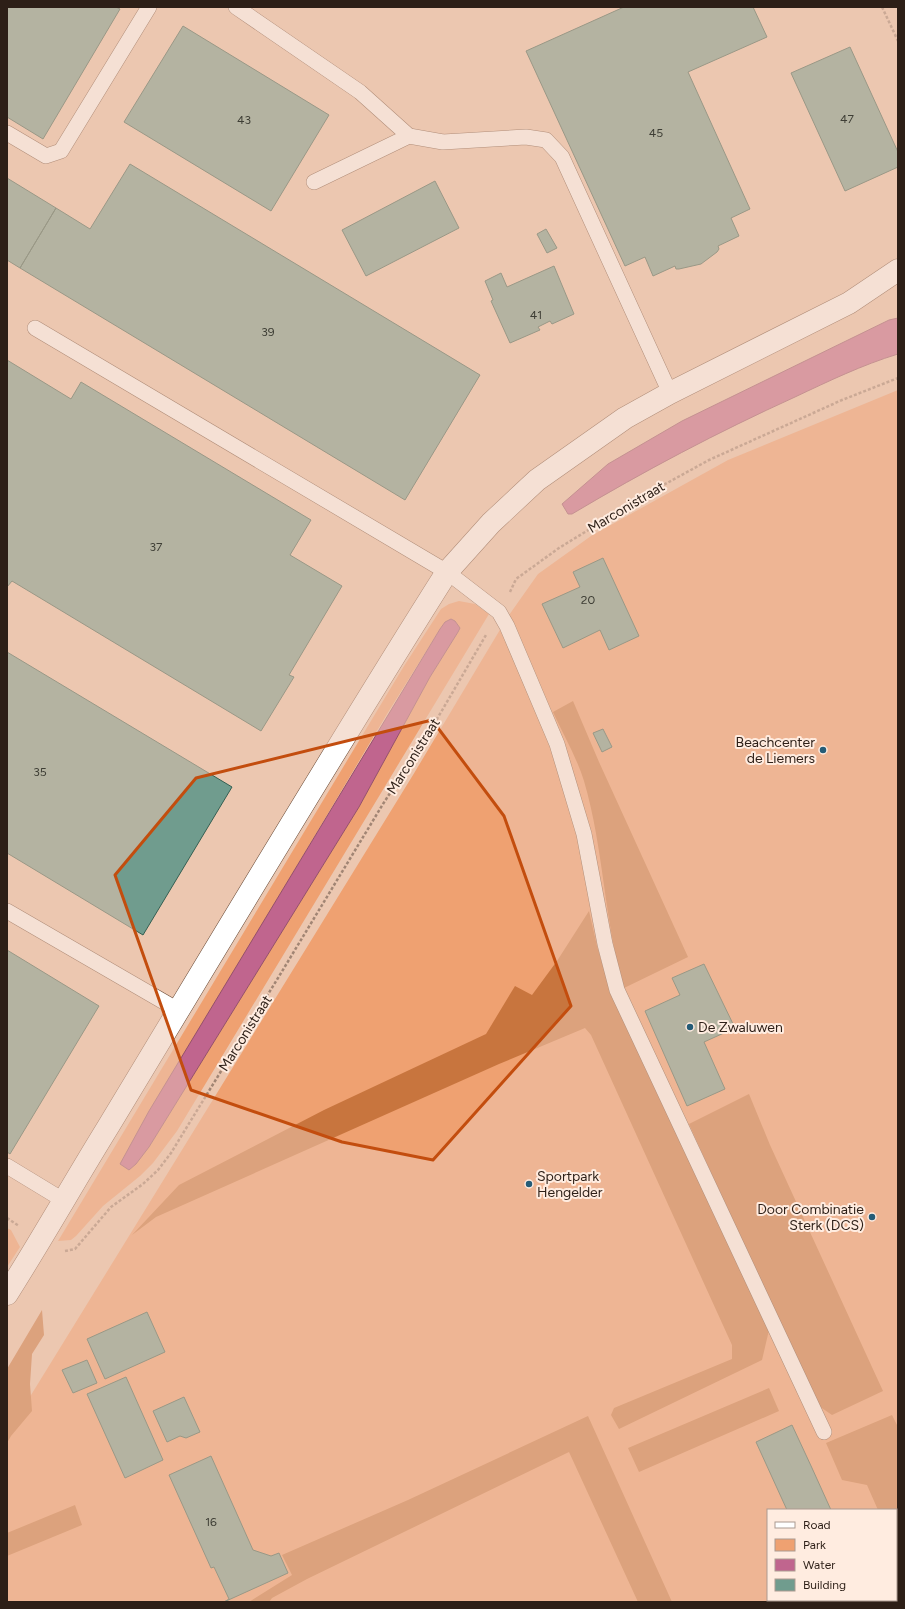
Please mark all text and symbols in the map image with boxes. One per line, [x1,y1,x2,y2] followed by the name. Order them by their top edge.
[840,112,854,126] house number: 47
[237,113,251,127] house number: 43
[649,126,663,140] house number: 45
[530,308,542,322] house number: 41
[261,325,275,339] house number: 39
[585,478,668,537] street label: Marconistraat
[150,540,163,554] house number: 37
[581,593,596,607] house number: 20
[383,715,444,797] street label: Marconistraat
[736,734,815,767] place label: Beachcenter de Liemers
[818,745,828,755] marker: Beachcenter de Liemers
[33,765,47,779] house number: 35
[215,992,276,1074] street label: Marconistraat
[698,1019,783,1036] place label: De Zwaluwen
[685,1022,695,1032] marker: De Zwaluwen
[537,1168,603,1201] place label: Sportpark Hengelder
[524,1179,534,1189] marker: Sportpark Hengelder
[757,1201,864,1234] place label: Door Combinatie Sterk (DCS)
[867,1212,877,1222] marker: Door Combinatie Sterk (DCS)
[767,1509,897,1601] legend
[205,1515,217,1529] house number: 16
[803,1518,831,1532] text: Road
[803,1538,826,1552] text: Park
[803,1558,835,1572] text: Water
[803,1578,846,1592] text: Building

